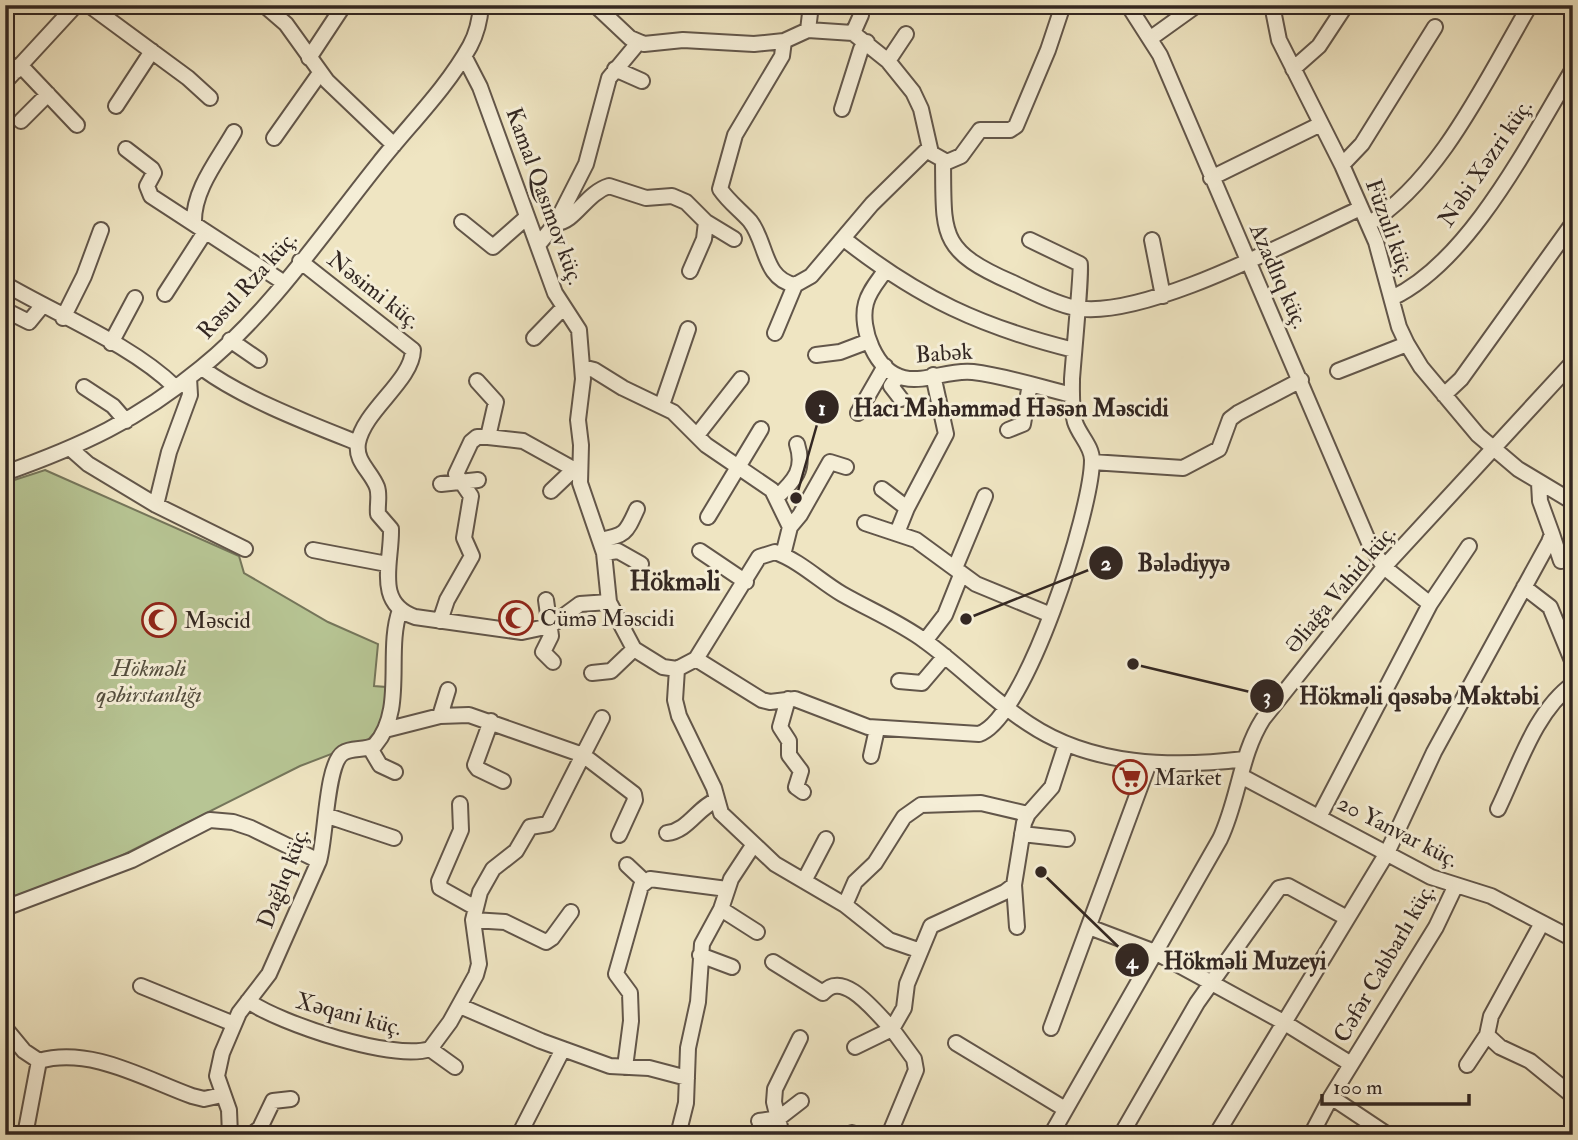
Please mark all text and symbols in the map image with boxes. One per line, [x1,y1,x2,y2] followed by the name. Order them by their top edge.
[1432,93,1538,233] street label: Nəbi Xəzri küç.
[500,104,590,288] street label: Kamal Qasımov küç.
[1359,175,1421,281] street label: Füzuli küç.
[1243,218,1315,333] street label: Azadlıq küç.
[191,225,303,345] street label: Rəsul Rza küç.
[322,245,426,335] street label: Nəsimi küç.
[915,337,973,369] street label: Babək
[805,385,1183,430] callout: Hacı Məhəmməd Həsən Məscidi
[853,393,1169,424] text: Hacı Məhəmməd Həsən Məscidi
[818,395,826,422] text: 1
[1278,519,1402,659] street label: Əliağa Vahid küç.
[1088,540,1244,585] callout: Bələdiyyə
[1137,548,1231,579] text: Bələdiyyə
[1101,550,1112,577] text: 2
[629,566,721,598] district label: Hökməli
[497,599,535,637] mosque icon: Cümə Məscidi
[140,601,178,639] mosque icon: Məscid
[540,604,675,633] place label: Cümə Məscidi
[184,606,251,635] place label: Məscid
[96,654,202,709] park label: Hökməli qəbirstanlığı
[1250,673,1553,718] callout: Hökməli qəsəbə Məktəbi
[1299,681,1540,712] text: Hökməli qəsəbə Məktəbi
[1263,683,1271,710] text: 3
[1111,758,1149,796] supermarket icon: Market
[1154,763,1222,792] place label: Market
[1333,788,1463,874] street label: 20 Yanvar küç.
[251,824,315,932] street label: Dağlıq küç.
[1327,879,1441,1047] street label: Cəfər Cabbarlı küç.
[1115,938,1341,983] callout: Hökməli Muzeyi
[1164,946,1327,977] text: Hökməli Muzeyi
[1125,948,1139,975] text: 4
[293,986,405,1042] street label: Xəqani küç.
[1322,1063,1470,1107] scale bar
[1333,1074,1383,1101] text: 100 m

